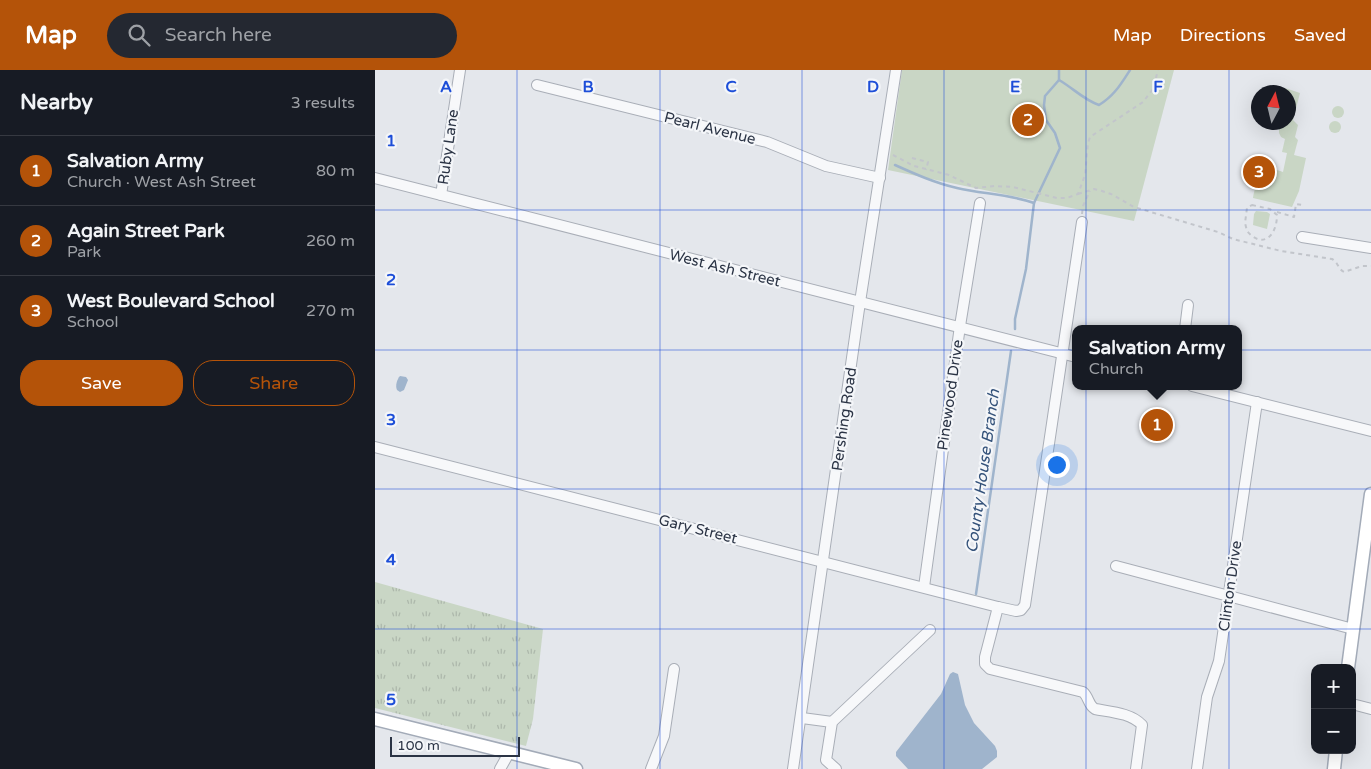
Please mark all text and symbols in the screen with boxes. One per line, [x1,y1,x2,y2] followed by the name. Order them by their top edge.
[107,13,457,58] search box
[25,21,77,50] text: Map
[125,21,153,49] icon: search
[165,24,272,46] text: Search here
[1113,24,1152,46] text: Map
[1180,24,1266,46] text: Directions
[1294,24,1346,46] text: Saved
[440,77,452,97] text: A
[582,77,594,97] text: B
[725,77,737,97] text: C
[867,77,879,97] text: D
[1010,77,1020,97] text: E
[1153,77,1163,97] text: F
[1251,85,1296,130] north arrow
[20,90,93,115] text: Nearby
[291,93,355,113] text: 3 results
[1012,101,1044,139] pin: 2
[434,108,462,186] street label: Ruby Lane
[662,108,758,148] street label: Pearl Avenue
[386,131,396,151] text: 1
[67,150,203,172] text: Salvation Army
[1243,153,1275,191] pin: 3
[31,161,41,181] text: 1
[316,161,355,181] text: 80 m
[67,172,256,192] text: Church · West Ash Street
[67,220,225,242] text: Again Street Park
[31,231,41,251] text: 2
[306,231,355,251] text: 260 m
[67,242,101,262] text: Park
[667,245,783,291] street label: West Ash Street
[386,270,396,290] text: 2
[67,290,275,312] text: West Boulevard School
[31,301,41,321] text: 3
[306,301,355,321] text: 270 m
[67,312,119,332] text: School
[1072,325,1242,390] popup
[1089,337,1225,359] text: Salvation Army
[933,339,967,451] street label: Pinewood Drive
[1089,359,1144,379] text: Church
[20,360,183,406] button: Save
[193,360,355,406] button: Share
[828,366,860,472] street label: Pershing Road
[962,387,1005,554] water label: County House Branch
[1141,406,1173,444] pin: 1
[386,410,396,430] text: 3
[1044,452,1070,478] your location
[657,511,739,548] street label: Gary Street
[1215,539,1245,633] street label: Clinton Drive
[386,550,396,570] text: 4
[1311,664,1356,754] map controls
[1311,664,1356,709] button: +
[386,690,396,710] text: 5
[1311,709,1356,754] button: −
[390,734,520,757] scale bar
[397,737,440,754] text: 100 m

